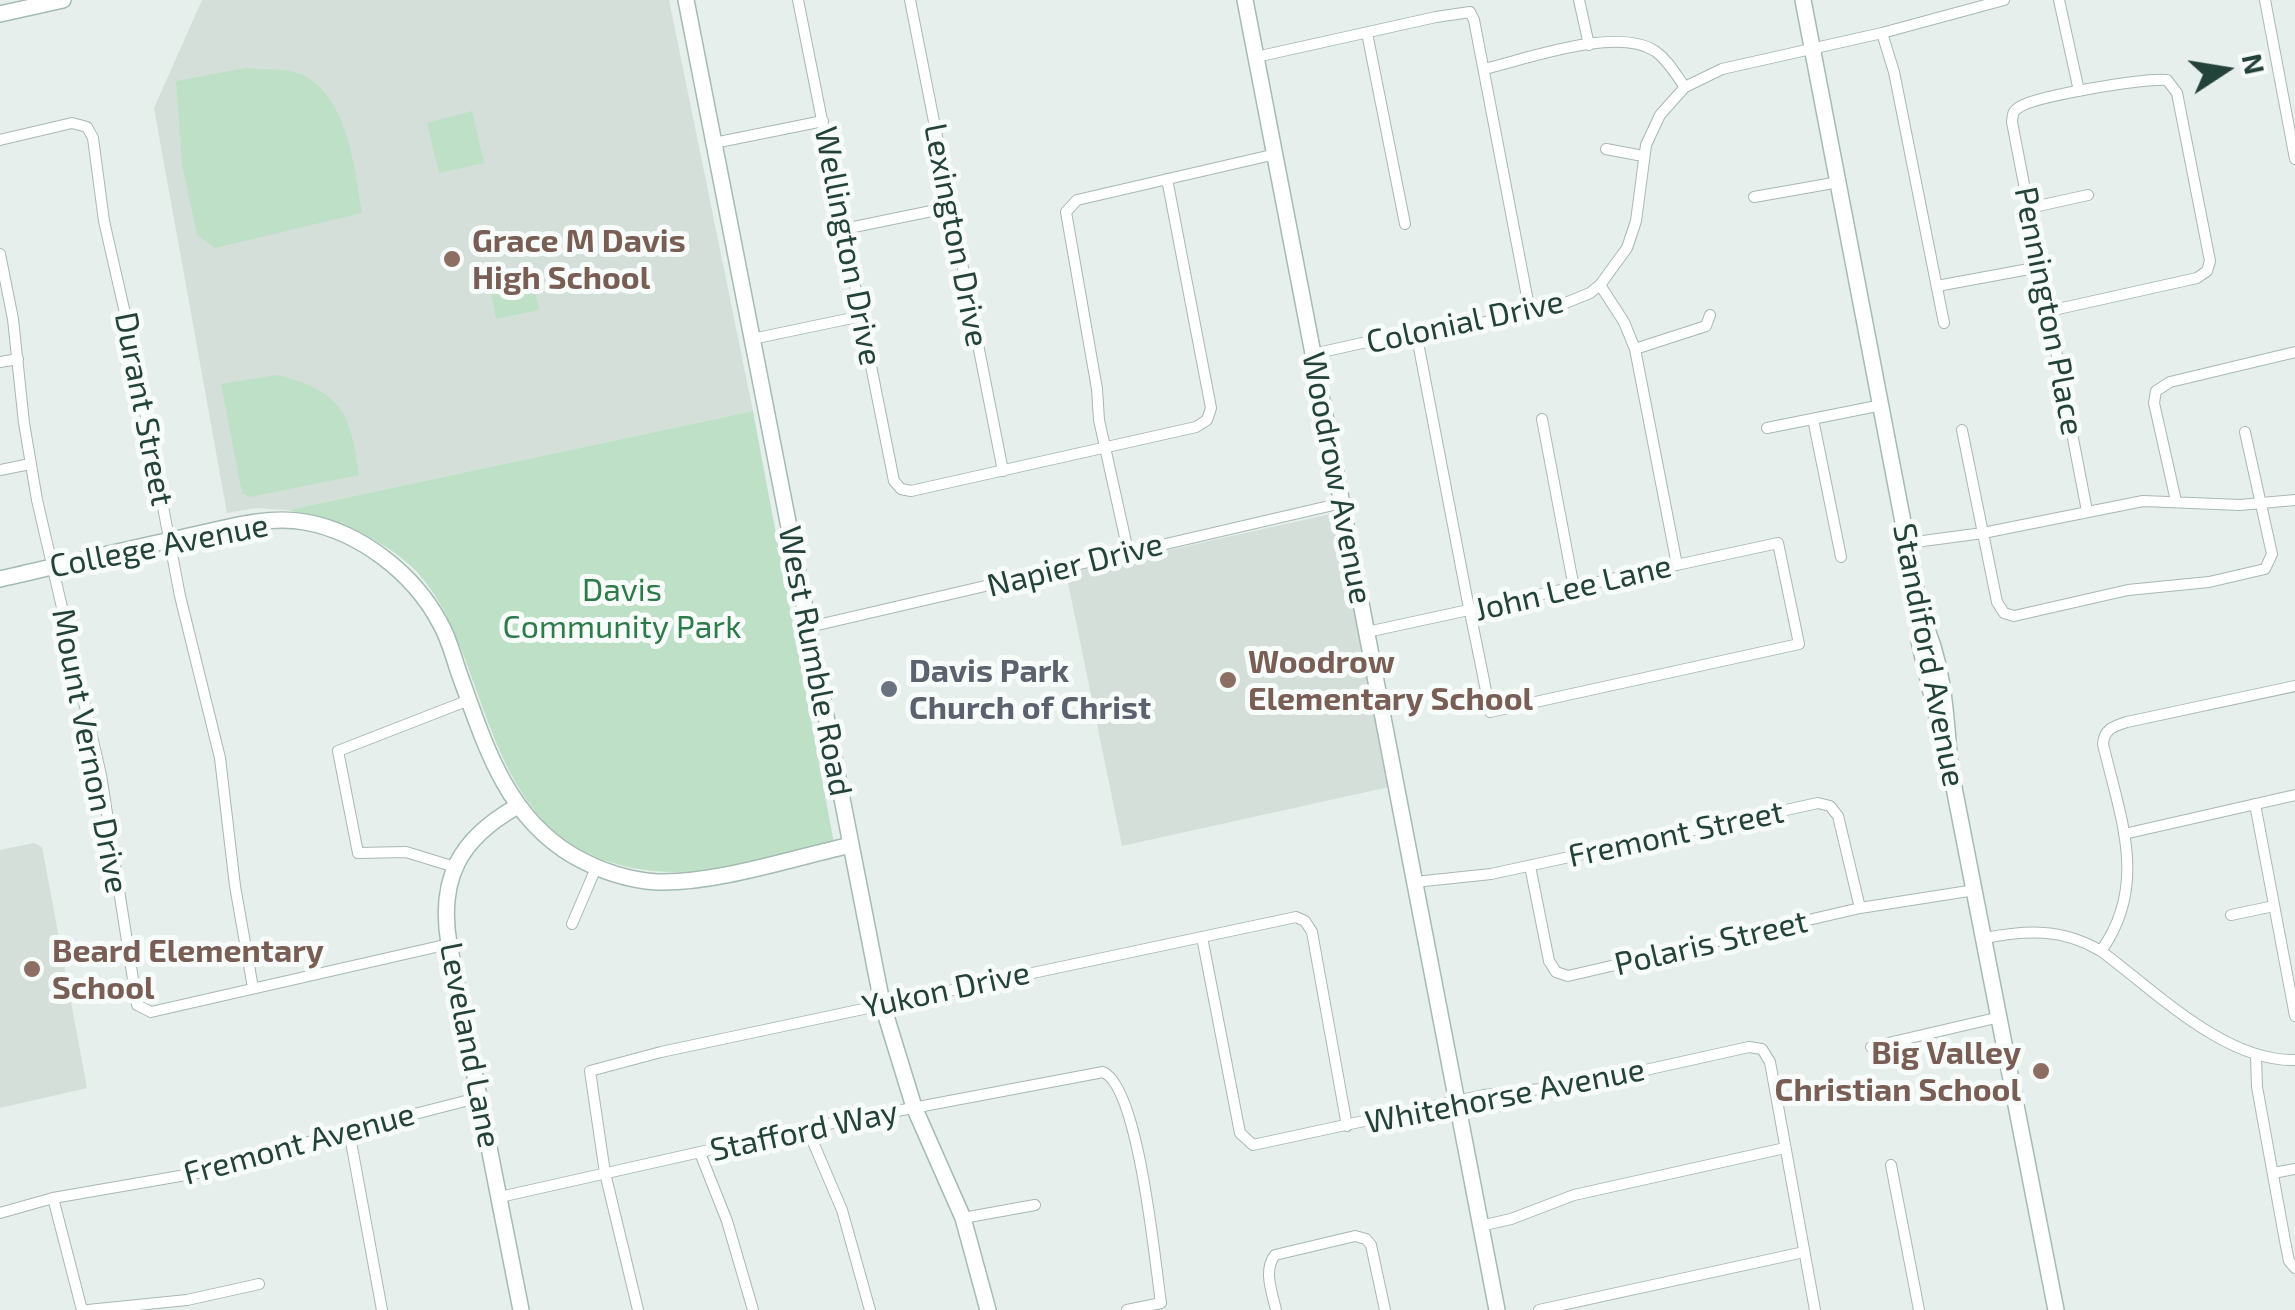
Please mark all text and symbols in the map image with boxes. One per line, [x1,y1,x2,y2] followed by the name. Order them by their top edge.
[2175,20,2275,120] north arrow
[2236,50,2273,77] text: N
[916,120,996,350] street label: Lexington Drive
[806,123,890,369] street label: Wellington Drive
[2006,184,2092,438] street label: Pennington Place
[472,222,686,297] place label: Grace M Davis High School
[441,248,463,270] marker: Grace M Davis High School
[1363,282,1567,362] street label: Colonial Drive
[106,309,182,509] street label: Durant Street
[1294,349,1380,607] street label: Woodrow Avenue
[46,506,272,586] street label: College Avenue
[1885,520,1973,790] street label: Standiford Avenue
[770,523,860,799] street label: West Rumble Road
[983,525,1167,605] street label: Napier Drive
[1471,547,1675,629] street label: John Lee Lane
[503,571,741,646] park label: Davis Community Park
[44,605,136,897] street label: Mount Vernon Drive
[1248,643,1533,718] place label: Woodrow Elementary School
[909,652,1151,727] place label: Davis Park Church of Christ
[1217,669,1239,691] marker: Woodrow Elementary School
[878,678,900,700] marker: Davis Park Church of Christ
[1565,792,1787,876] street label: Fremont Street
[1611,902,1811,984] street label: Polaris Street
[52,932,324,1007] place label: Beard Elementary School
[431,939,509,1151] street label: Leveland Lane
[859,954,1033,1026] street label: Yukon Drive
[21,958,43,980] marker: Beard Elementary School
[1775,1034,2021,1109] place label: Big Valley Christian School
[1362,1050,1648,1142] street label: Whitehorse Avenue
[2030,1060,2052,1082] marker: Big Valley Christian School
[707,1092,901,1170] street label: Stafford Way
[179,1095,419,1193] street label: Fremont Avenue

